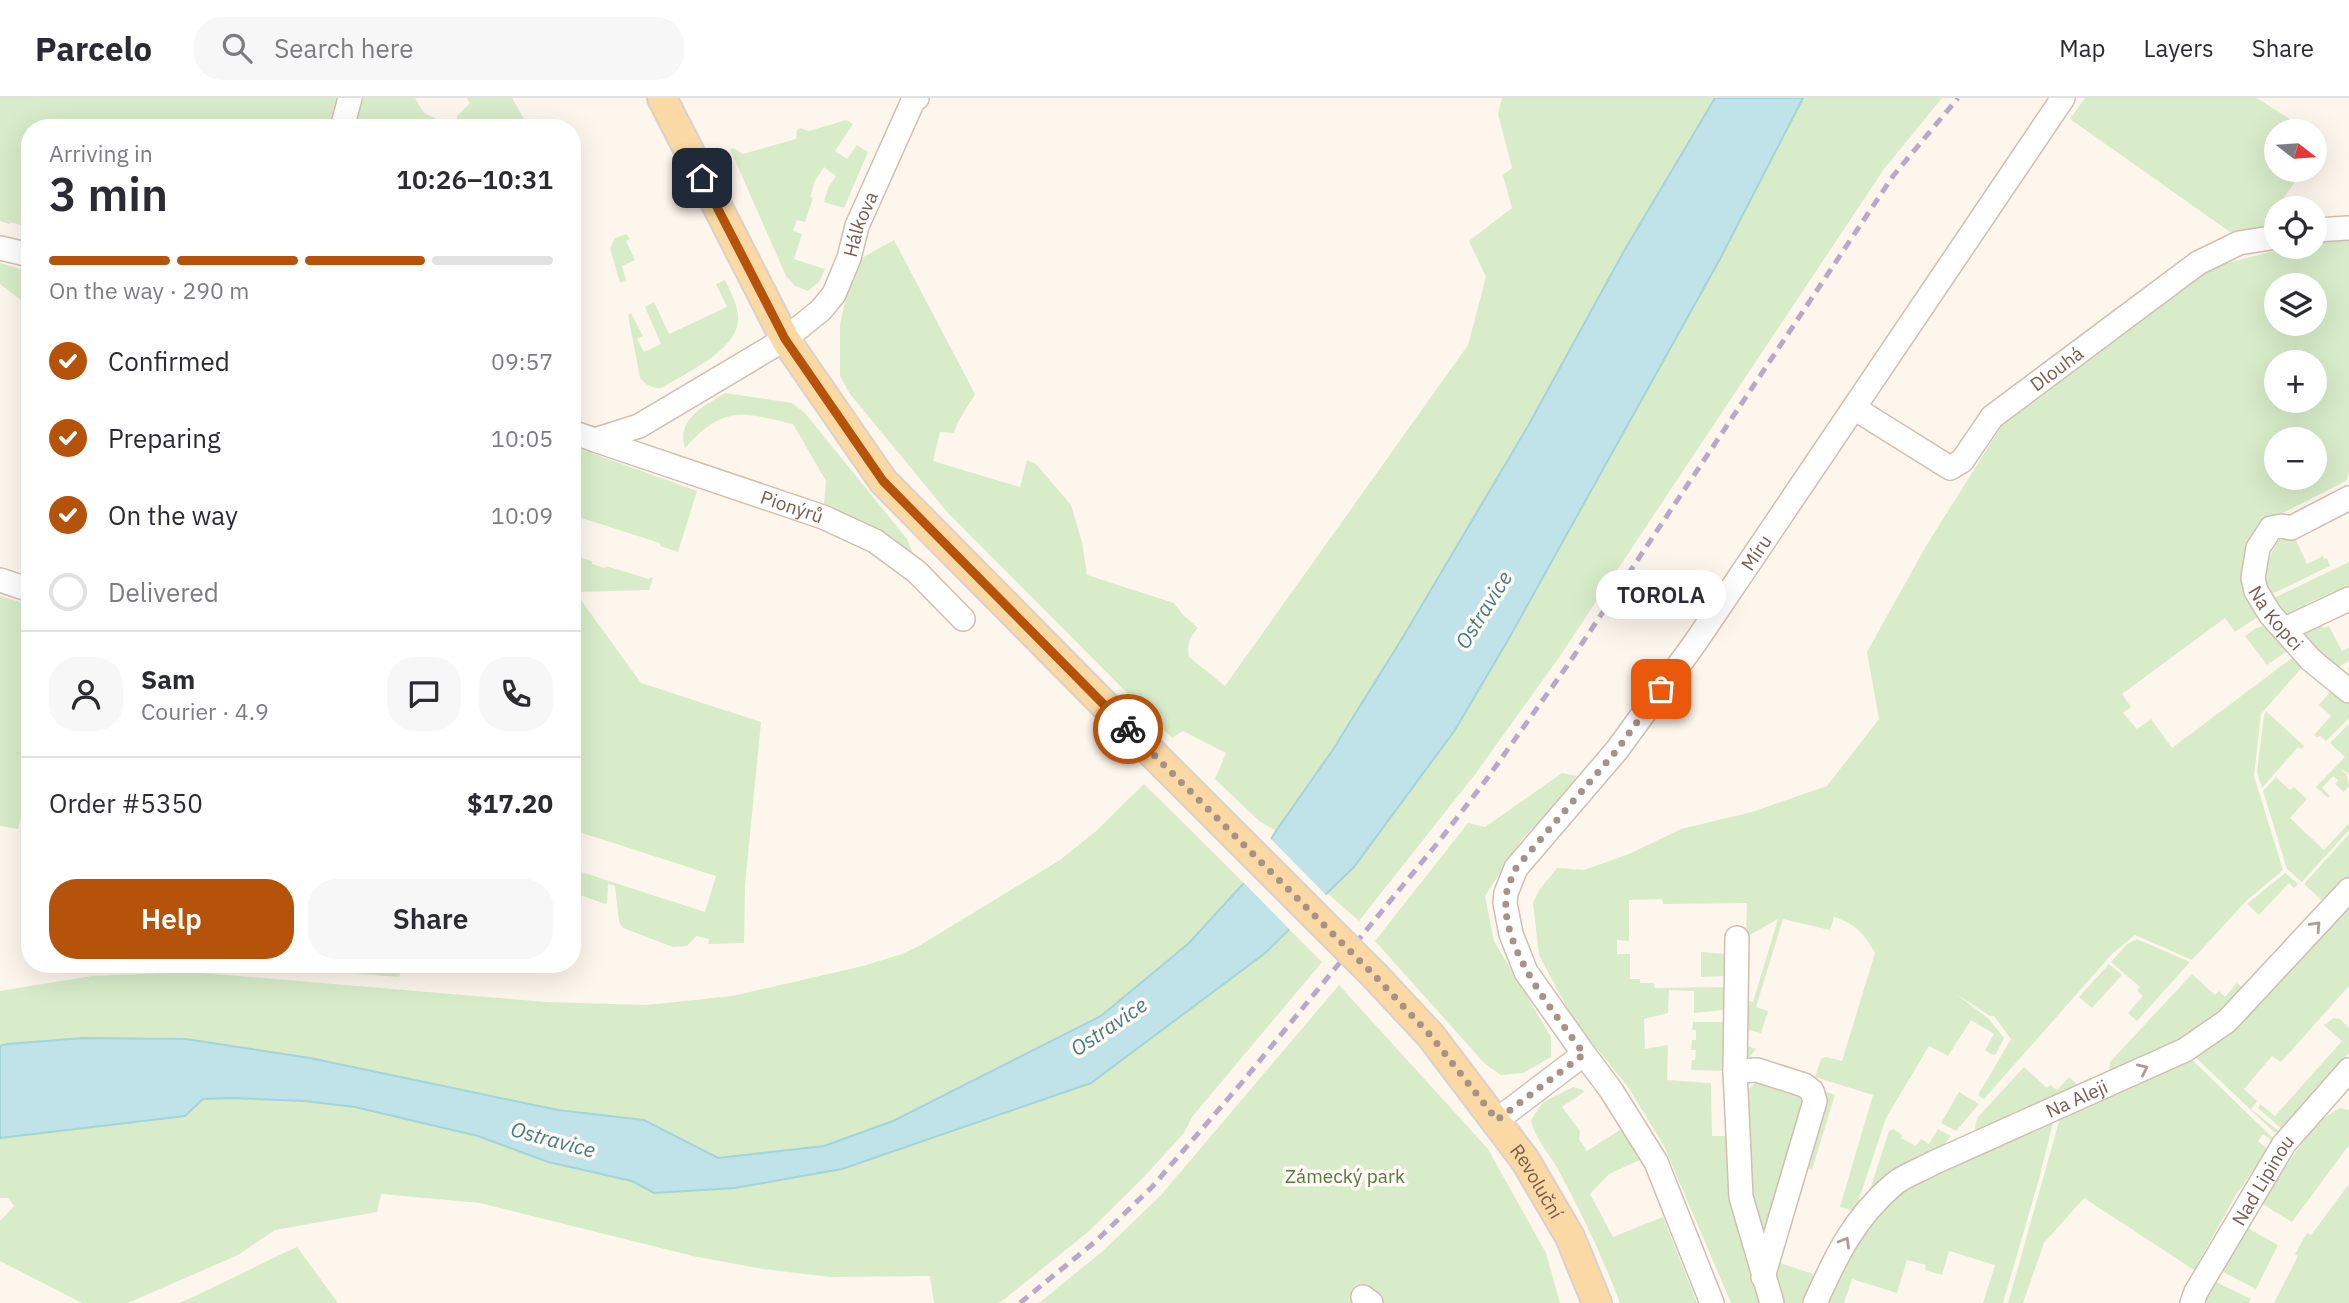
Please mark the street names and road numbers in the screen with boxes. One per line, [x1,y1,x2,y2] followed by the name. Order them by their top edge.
[838,187,883,259] street label: Hálkova
[2025,341,2088,396] street label: Dlouhá
[758,485,827,528] street label: Pionýrů
[1736,530,1777,575] street label: Míru
[2244,581,2309,655] street label: Na Kopci
[2042,1074,2111,1123] street label: Na Aleji
[2226,1129,2299,1230] street label: Nad Lipinou
[1505,1139,1569,1223] street label: Revoluční

